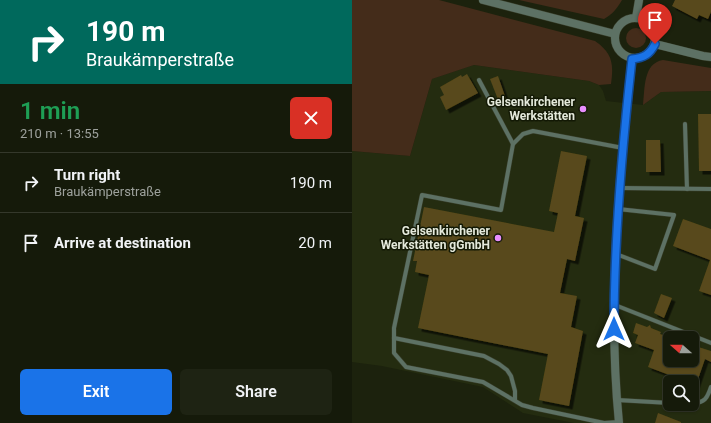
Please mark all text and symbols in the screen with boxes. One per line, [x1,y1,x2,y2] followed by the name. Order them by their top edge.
[638,3,672,44] pin
[644,9,666,31] icon: arrive
[86,15,165,48] text: 190 m
[20,16,72,68] icon: right
[86,49,234,70] text: Braukämperstraße
[487,95,576,123] place label: Gelsenkirchener Werkstätten
[20,97,80,125] text: 1 min
[290,97,332,139] button: close
[578,104,588,114] marker: Gelsenkirchener Werkstätten
[20,126,99,141] text: 210 m · 13:55
[54,166,120,184] text: Turn right
[20,172,42,194] icon: right
[290,174,332,192] text: 190 m
[54,184,161,199] text: Braukämperstraße
[381,224,491,252] place label: Gelsenkirchener Werkstätten gGmbH
[20,232,42,254] icon: arrive
[493,233,503,243] marker: Gelsenkirchener Werkstätten gGmbH
[54,234,191,252] text: Arrive at destination
[298,234,332,252] text: 20 m
[593,308,635,350] position arrow
[663,331,699,367] north arrow
[663,331,699,411] map controls
[20,369,172,415] button: Exit
[180,369,332,415] button: Share
[663,375,699,411] button: search

